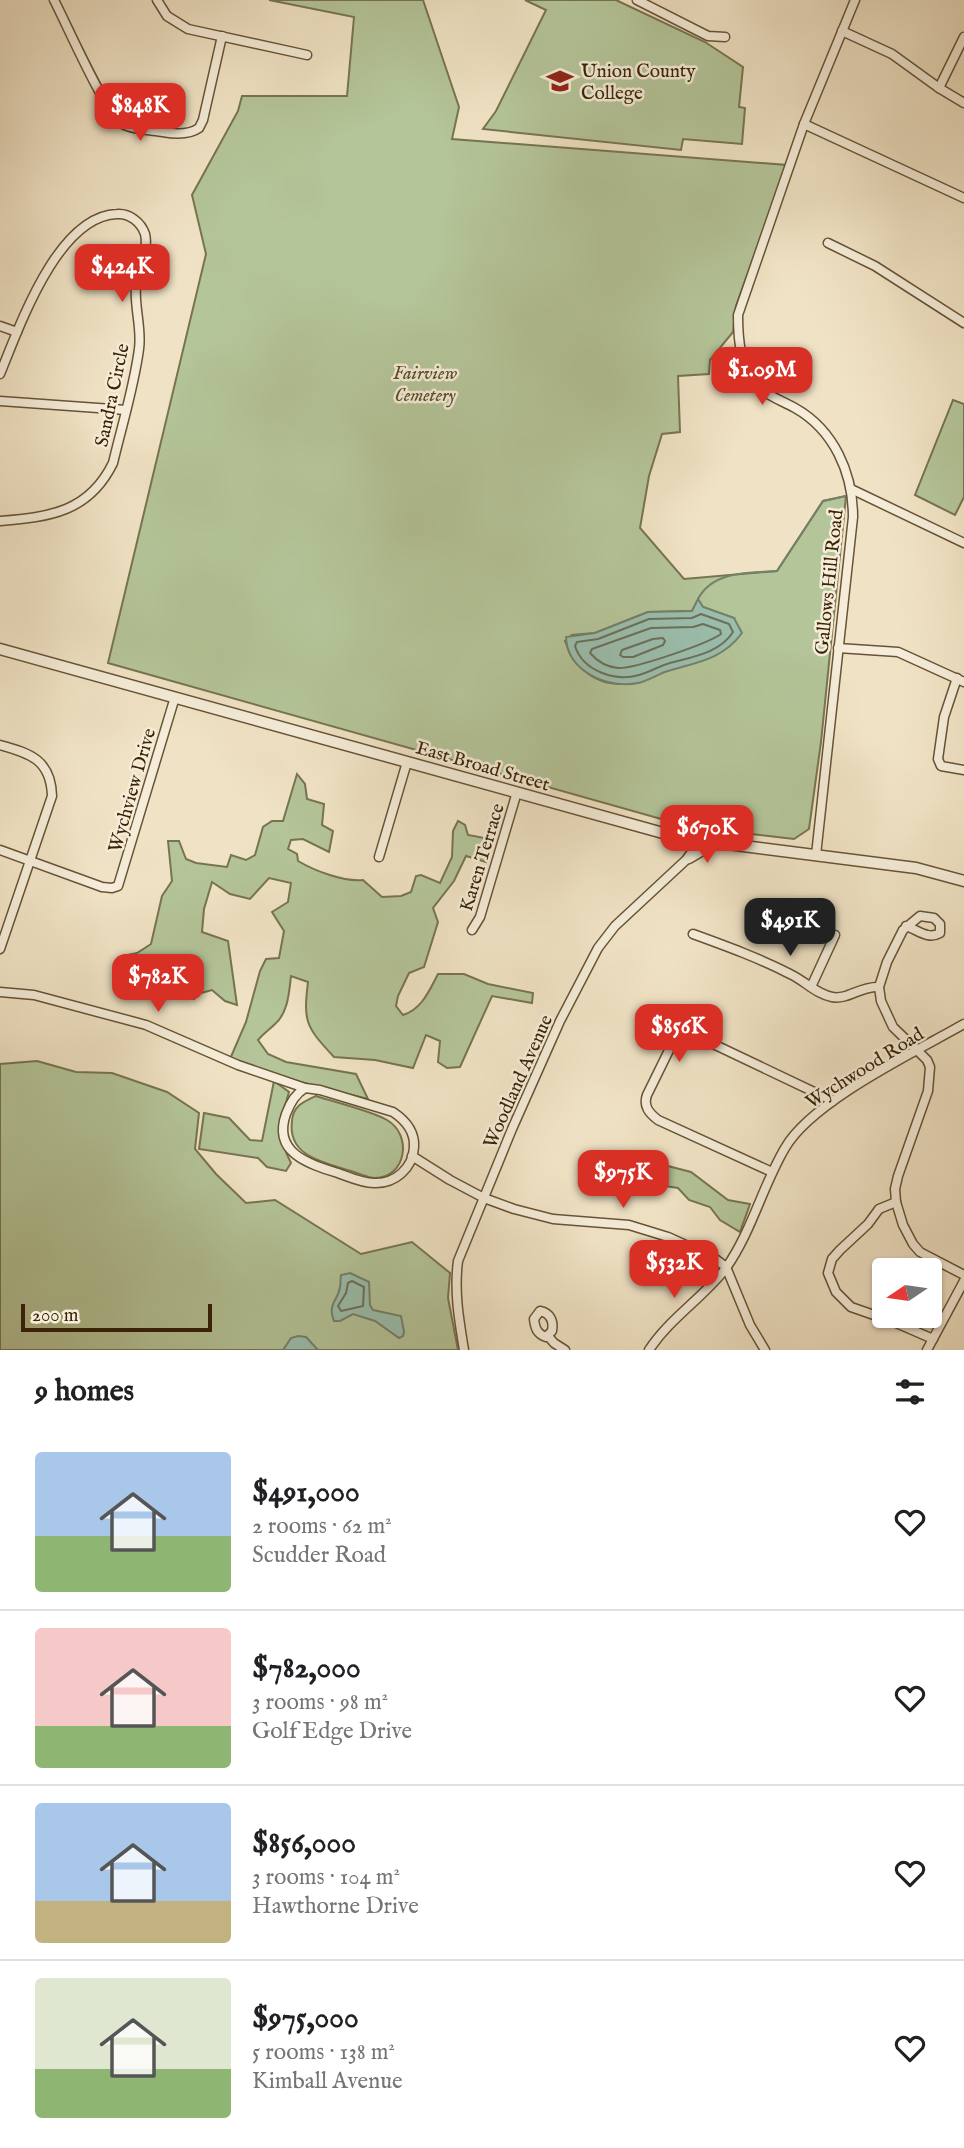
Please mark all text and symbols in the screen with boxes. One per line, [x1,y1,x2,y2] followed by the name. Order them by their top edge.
[581,60,696,106] place label: Union County College
[545,66,575,96] school or university icon: Union County College
[91,83,189,143] pin: $848K
[111,91,169,120] text: $848K
[73,244,171,304] pin: $424K
[91,252,153,281] text: $424K
[90,341,136,449] street label: Sandra Circle
[705,348,819,407] pin: $1.09M
[727,355,797,384] text: $1.09M
[393,362,457,408] park label: Fairview Cemetery
[810,508,850,656] street label: Gallows Hill Road
[104,725,162,855] street label: Wychview Drive
[413,736,553,798] street label: East Broad Street
[455,800,511,915] street label: Karen Terrace
[658,806,756,865] pin: $670K
[676,813,738,842] text: $670K
[741,898,839,958] pin: $491K
[760,906,820,935] text: $491K
[109,954,207,1014] pin: $782K
[128,962,188,991] text: $782K
[630,1004,728,1064] pin: $856K
[479,1011,559,1152] street label: Woodland Avenue
[651,1012,707,1041] text: $856K
[801,1022,929,1115] street label: Wychwood Road
[574,1150,672,1210] pin: $975K
[594,1158,652,1187] text: $975K
[625,1240,723,1300] pin: $532K
[645,1248,703,1277] text: $532K
[872,1258,942,1328] north arrow
[872,1258,942,1328] map controls
[21,1301,212,1333] scale bar
[32,1304,78,1328] text: 200 m
[35,1373,134,1411] text: 9 homes
[891,1373,929,1411] icon: filters
[252,1474,360,1512] text: $491,000
[91,1480,175,1564] icon: home
[891,1503,929,1541] icon: heart
[252,1512,392,1541] text: 2 rooms · 62 m²
[252,1541,386,1570] text: Scudder Road
[252,1650,361,1688] text: $782,000
[91,1656,175,1740] icon: home
[891,1679,929,1717] icon: heart
[252,1688,388,1717] text: 3 rooms · 98 m²
[252,1717,412,1746] text: Golf Edge Drive
[252,1825,356,1863] text: $856,000
[91,1831,175,1915] icon: home
[891,1854,929,1892] icon: heart
[252,1863,400,1892] text: 3 rooms · 104 m²
[252,1892,419,1921] text: Hawthorne Drive
[252,2000,359,2038] text: $975,000
[91,2006,175,2090] icon: home
[891,2029,929,2067] icon: heart
[252,2038,395,2067] text: 5 rooms · 138 m²
[252,2067,403,2096] text: Kimball Avenue

